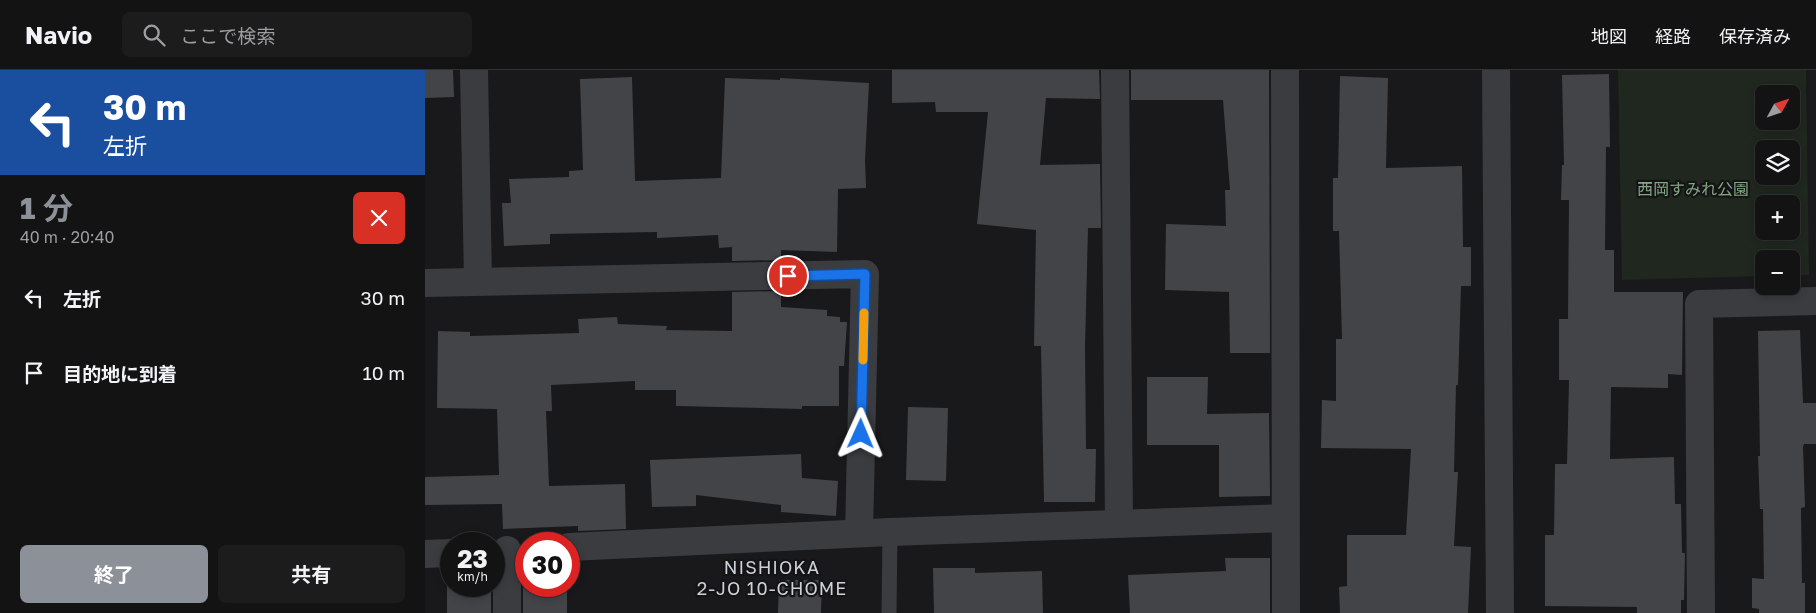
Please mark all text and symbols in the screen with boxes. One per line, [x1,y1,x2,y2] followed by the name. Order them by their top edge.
[122,12,472,57] search box
[25,20,92,49] text: Navio
[140,21,168,49] icon: search
[180,24,275,47] text: ここで検索
[1591,25,1627,47] text: 地図
[1655,25,1691,47] text: 経路
[1719,25,1791,47] text: 保存済み
[1755,85,1800,130] north arrow
[1755,85,1800,295] map controls
[103,86,186,128] text: 30 m
[20,90,85,155] icon: left
[103,132,147,159] text: 左折
[1755,140,1800,185] button: layers
[1637,179,1749,199] park label: 西岡すみれ公園
[20,190,73,226] text: 1 分
[353,192,405,244] button: close
[1755,195,1800,240] button: +
[20,227,114,247] text: 40 m · 20:40
[1755,250,1800,295] button: −
[767,255,809,297] pin
[774,262,802,290] icon: arrive
[20,284,48,312] icon: left
[361,286,405,309] text: 30 m
[63,287,101,310] text: 左折
[20,359,48,387] icon: arrive
[362,361,405,384] text: 10 m
[63,362,177,385] text: 目的地に到着
[834,407,886,459] position arrow
[515,532,580,597] speed limit sign: 30
[457,543,488,574] text: 23
[20,545,208,603] button: 終了
[218,545,405,603] button: 共有
[697,556,847,599] district label: NISHIOKA 2-JO 10-CHOME
[457,569,488,584] text: km/h

